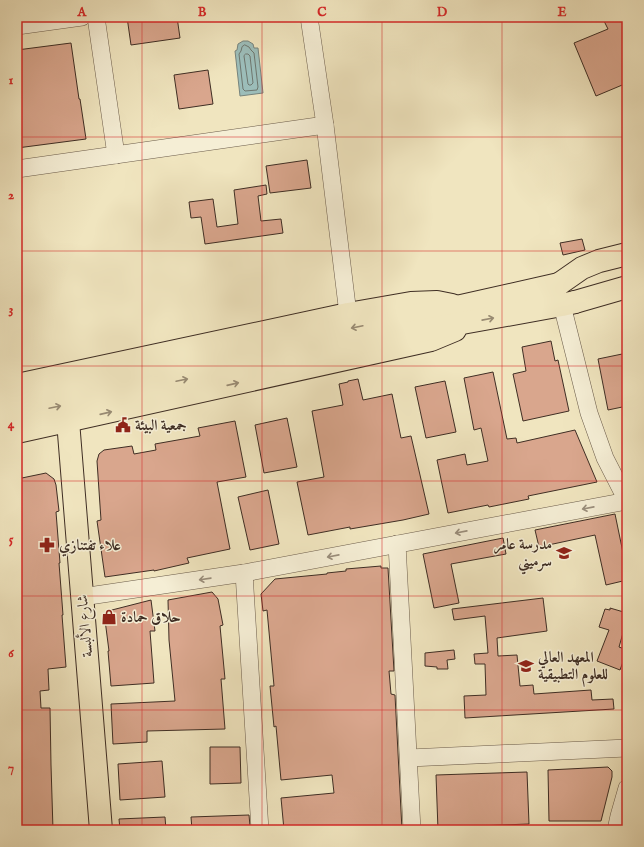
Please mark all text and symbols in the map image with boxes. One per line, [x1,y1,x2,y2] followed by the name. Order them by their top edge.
[77,4,88,21] text: A
[198,4,207,21] text: B
[317,4,327,21] text: C
[437,4,448,21] text: D
[557,4,567,21] text: E
[9,72,14,89] text: 1
[8,187,14,204] text: 2
[9,301,14,318] text: 3
[481,314,494,322] one-way arrow
[351,324,364,332] one-way arrow
[176,376,189,384] one-way arrow
[226,380,239,388] one-way arrow
[48,402,61,410] one-way arrow
[99,408,112,416] one-way arrow
[8,416,15,433] text: 4
[114,416,132,434] public building icon: جمعية البيئة
[135,416,187,435] place label: جمعية البيئة
[582,504,595,512] one-way arrow
[455,528,468,536] one-way arrow
[9,531,14,548] text: 5
[494,535,552,575] place label: مدرسة عامر سرميني
[38,536,56,554] pharmacy icon: علاء تفتنازي
[59,536,121,557] place label: علاء تفتنازي
[555,544,573,562] school or university icon: مدرسة عامر سرميني
[327,553,340,561] one-way arrow
[199,575,212,583] one-way arrow
[71,594,100,658] street label: شارع الألبسة
[100,608,118,626] shop icon: حلاق حمادة
[121,608,181,627] place label: حلاق حمادة
[8,645,14,662] text: 6
[537,648,608,687] place label: المعهد العالي للعلوم التطبيقية
[517,657,535,675] school or university icon: المعهد العالي للعلوم التطبيقية
[8,760,14,777] text: 7

